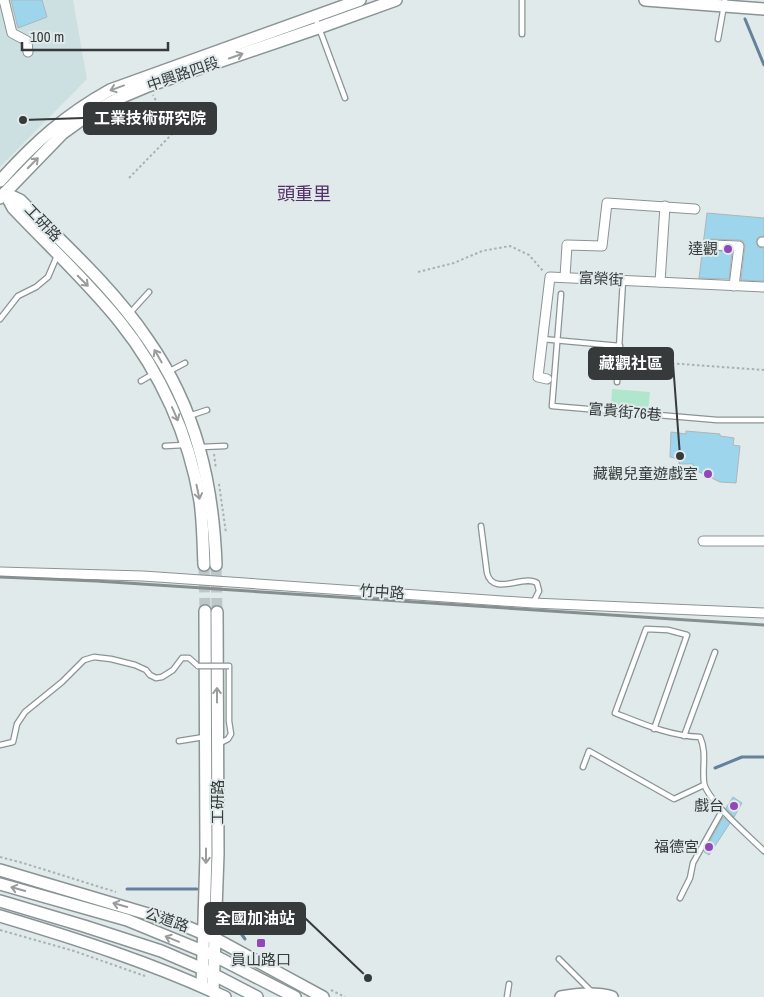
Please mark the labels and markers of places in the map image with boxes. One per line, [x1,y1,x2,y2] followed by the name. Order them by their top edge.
[84,103,216,134] callout: 工業技術研究院
[688,238,718,259] place label: 達觀
[722,243,734,255] marker: 達觀
[589,348,673,379] callout: 藏觀社區
[593,463,698,484] place label: 藏觀兒童遊戲室
[702,468,714,480] marker: 藏觀兒童遊戲室
[694,795,724,816] place label: 戲台
[728,800,740,812] marker: 戲台
[654,836,699,857] place label: 福德宮
[703,841,715,853] marker: 福德宮
[205,903,305,934] callout: 全國加油站
[255,937,267,949] marker: 員山路口
[231,949,291,970] place label: 員山路口

